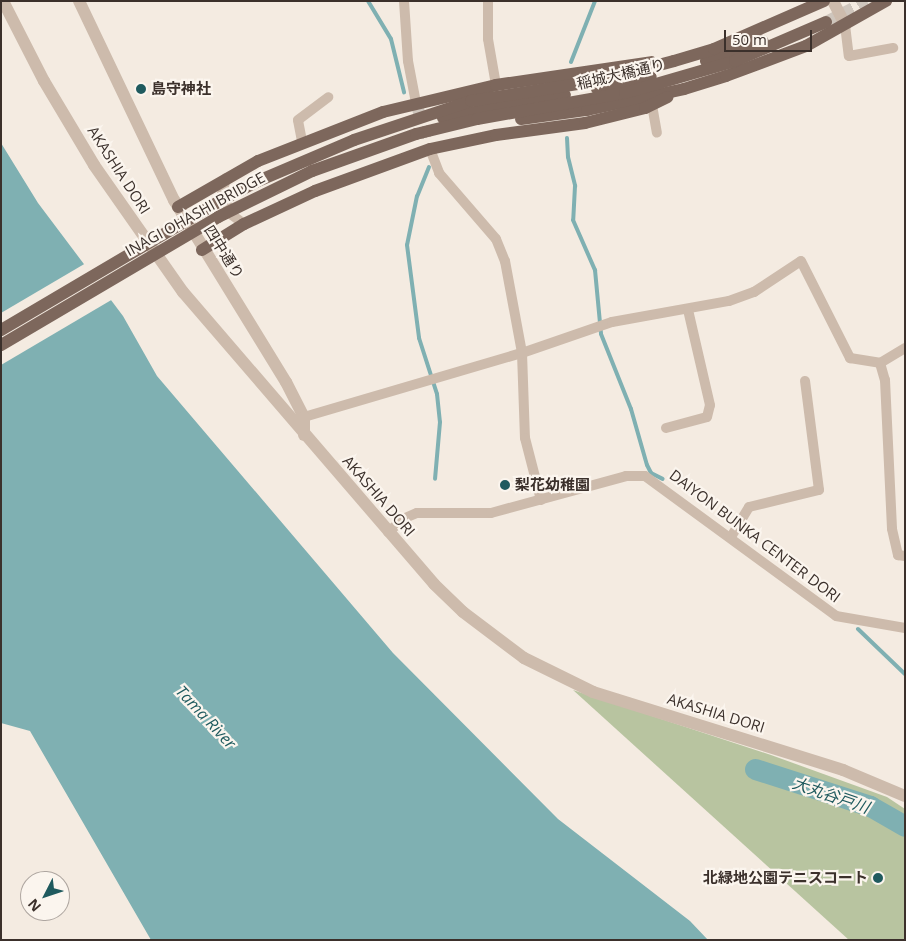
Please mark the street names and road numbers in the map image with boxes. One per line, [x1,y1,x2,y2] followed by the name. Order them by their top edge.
[575,55,667,93] street label: 稲城大橋通り
[84,123,154,217] street label: AKASHIA DORI
[122,168,268,260] street label: INAGI OHASHI BRIDGE
[200,222,248,282] street label: 四中通り
[339,452,419,540] street label: AKASHIA DORI
[666,466,844,606] street label: DAIYON BUNKA CENTER DORI
[665,690,767,736] street label: AKASHIA DORI

